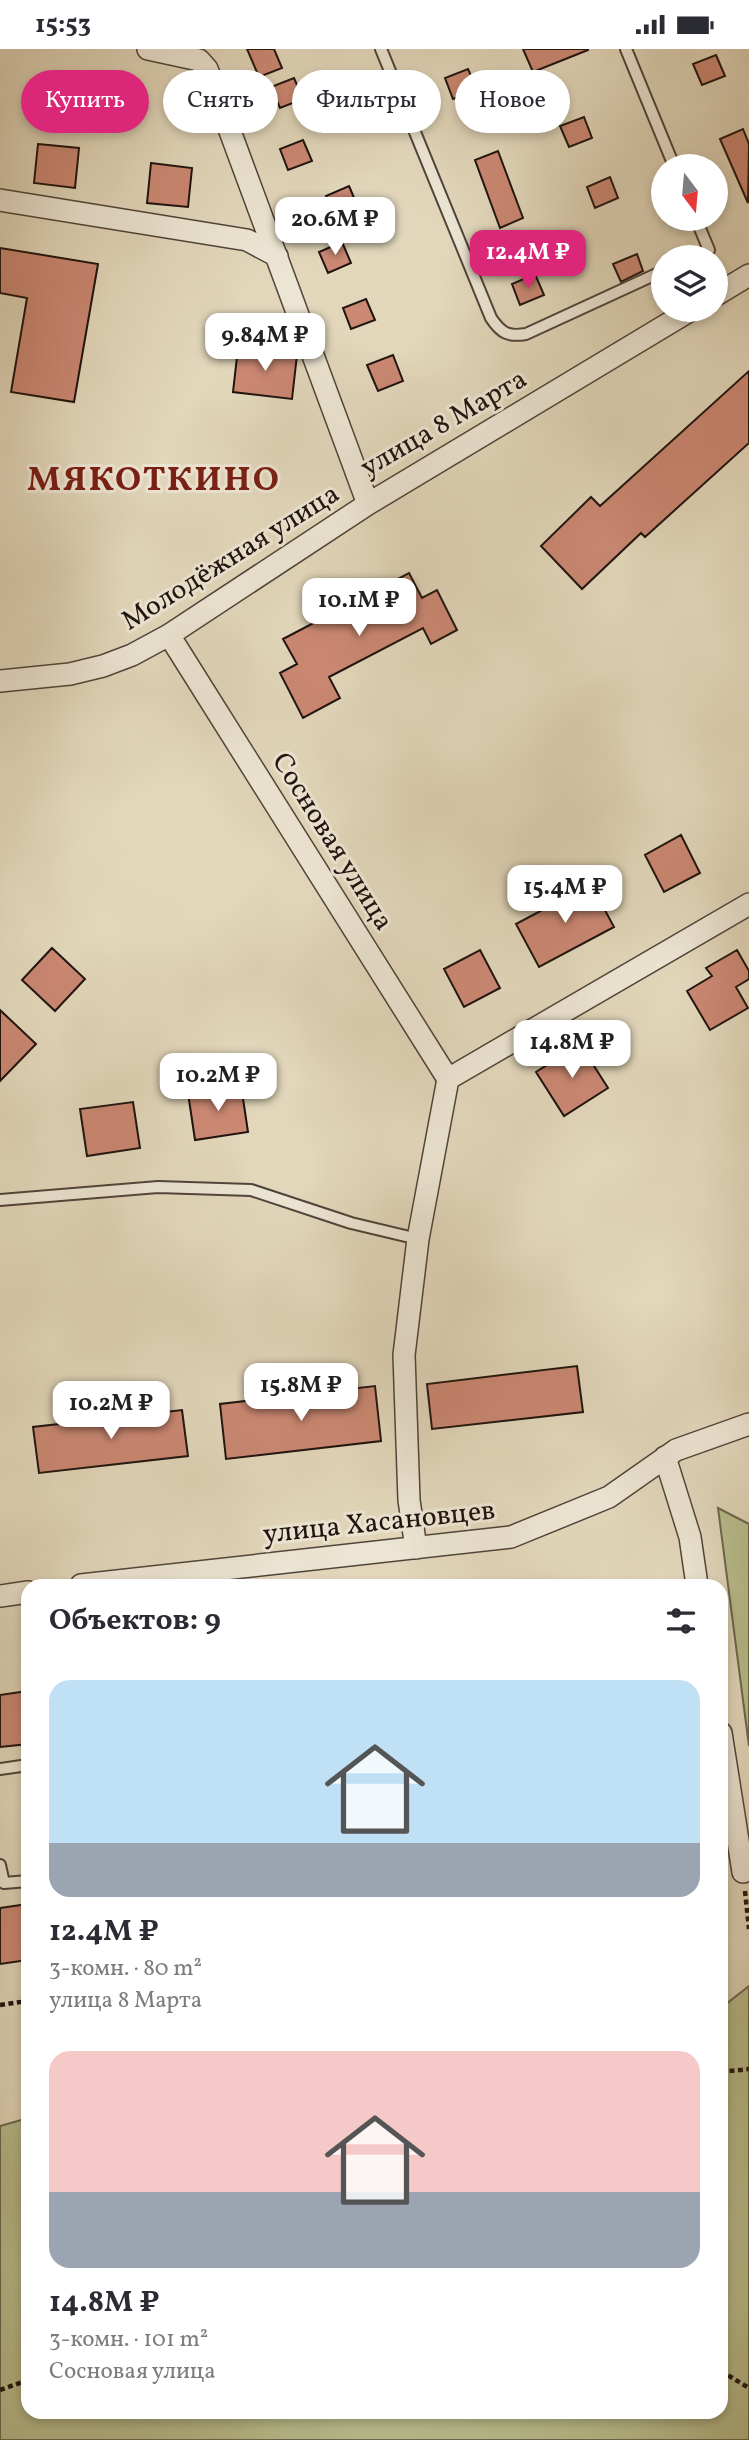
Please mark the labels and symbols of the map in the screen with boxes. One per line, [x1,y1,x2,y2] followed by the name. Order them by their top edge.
[651,154,728,231] north arrow
[270,197,400,257] pin: 20.6M ₽
[463,231,593,290] pin: 12.4M ₽
[200,313,330,373] pin: 9.84M ₽
[354,361,534,487] street label: улица 8 Марта
[27,457,281,505] district label: МЯКОТКИНО
[115,475,347,641] street label: Молодёжная улица
[294,579,424,638] pin: 10.1M ₽
[262,746,402,938] street label: Сосновая улица
[500,865,630,925] pin: 15.4M ₽
[507,1021,637,1080] pin: 14.8M ₽
[153,1053,283,1113] pin: 10.2M ₽
[236,1363,366,1423] pin: 15.8M ₽
[46,1381,176,1441] pin: 10.2M ₽
[261,1491,497,1555] street label: улица Хасановцев

